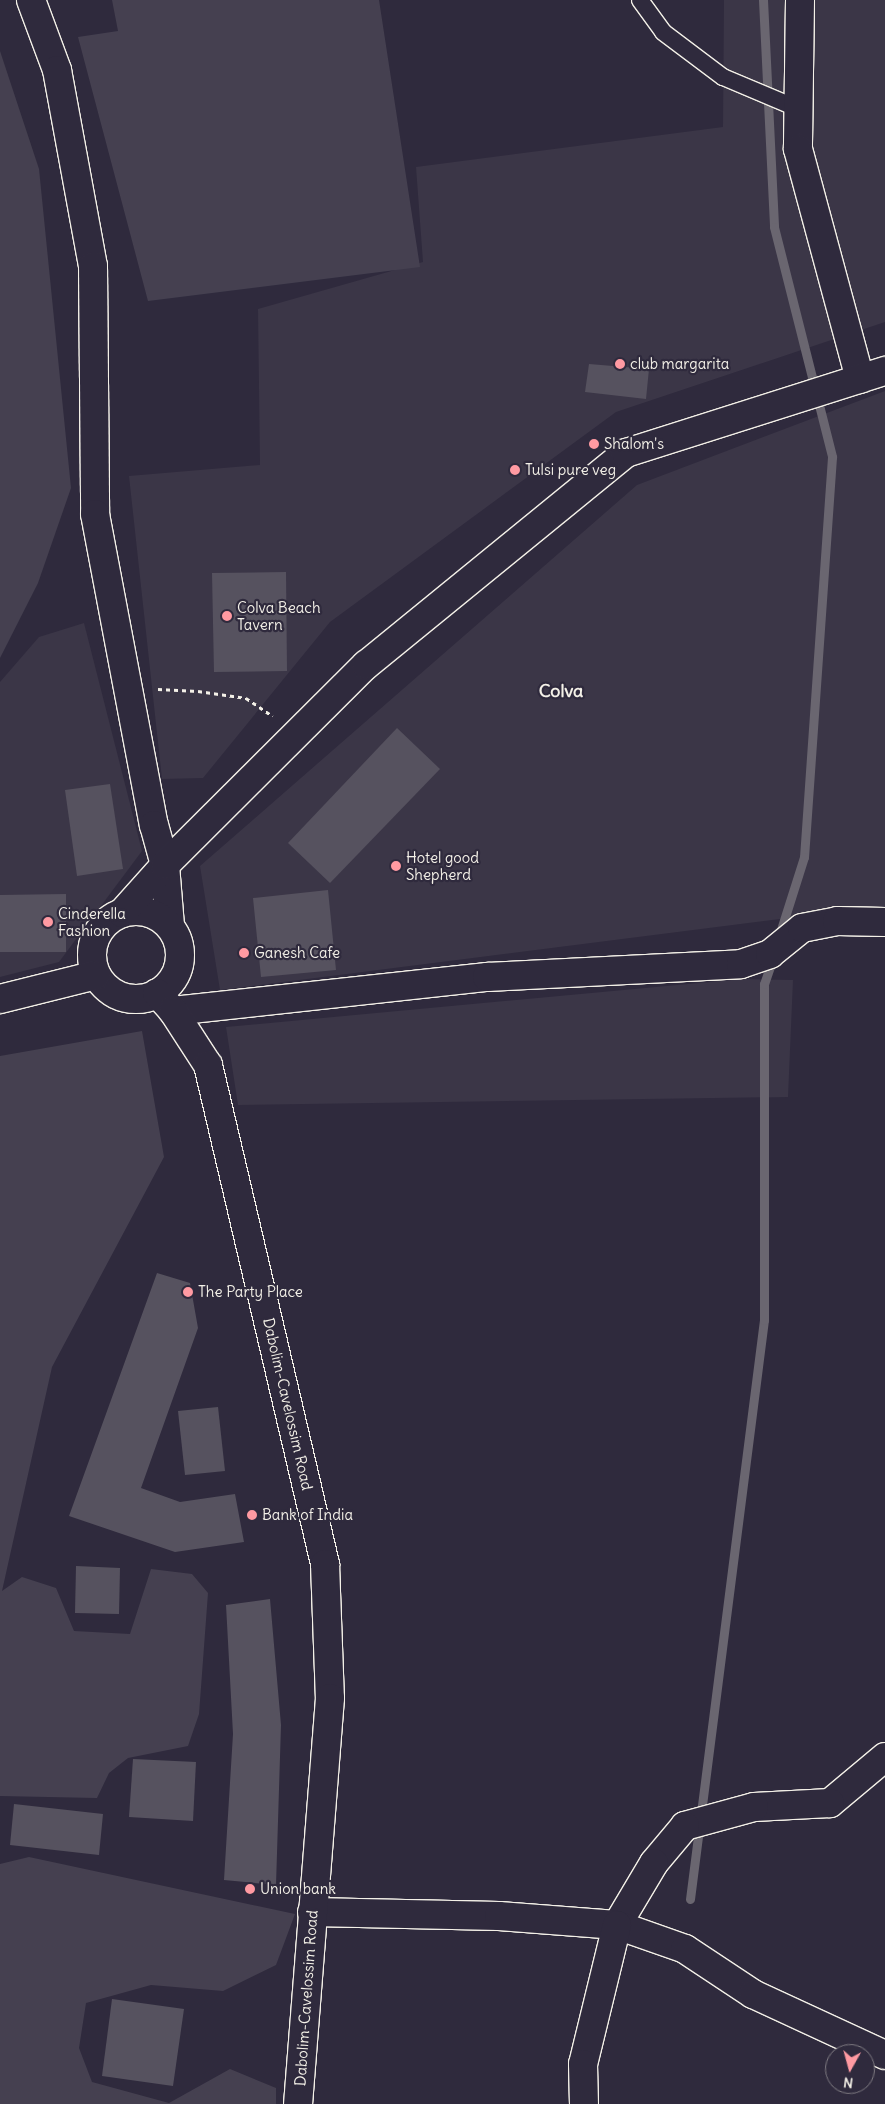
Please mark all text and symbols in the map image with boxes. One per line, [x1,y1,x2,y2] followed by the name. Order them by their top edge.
[630,355,729,373] place label: club margarita
[614,358,626,370] marker: club margarita
[604,435,664,453] place label: Shalom's
[588,438,600,450] marker: Shalom's
[525,461,616,479] place label: Tulsi pure veg
[509,464,521,476] marker: Tulsi pure veg
[237,598,321,633] place label: Colva Beach Tavern
[221,610,233,622] marker: Colva Beach Tavern
[539,680,583,702] district label: Colva
[406,848,479,883] place label: Hotel good Shepherd
[390,860,402,872] marker: Hotel good Shepherd
[58,904,126,939] place label: Cinderella Fashion
[42,916,54,928] marker: Cinderella Fashion
[254,944,340,962] place label: Ganesh Cafe
[238,947,250,959] marker: Ganesh Cafe
[198,1283,303,1301] place label: The Party Place
[182,1286,194,1298] marker: The Party Place
[259,1316,317,1492] street label: Dabolim-Cavelossim Road
[262,1506,353,1524] place label: Bank of India
[246,1509,258,1521] marker: Bank of India
[260,1880,336,1898] place label: Union bank
[244,1883,256,1895] marker: Union bank
[291,1909,321,2087] street label: Dabolim-Cavelossim Road
[825,2044,875,2094] north arrow
[842,2073,854,2092] text: N

